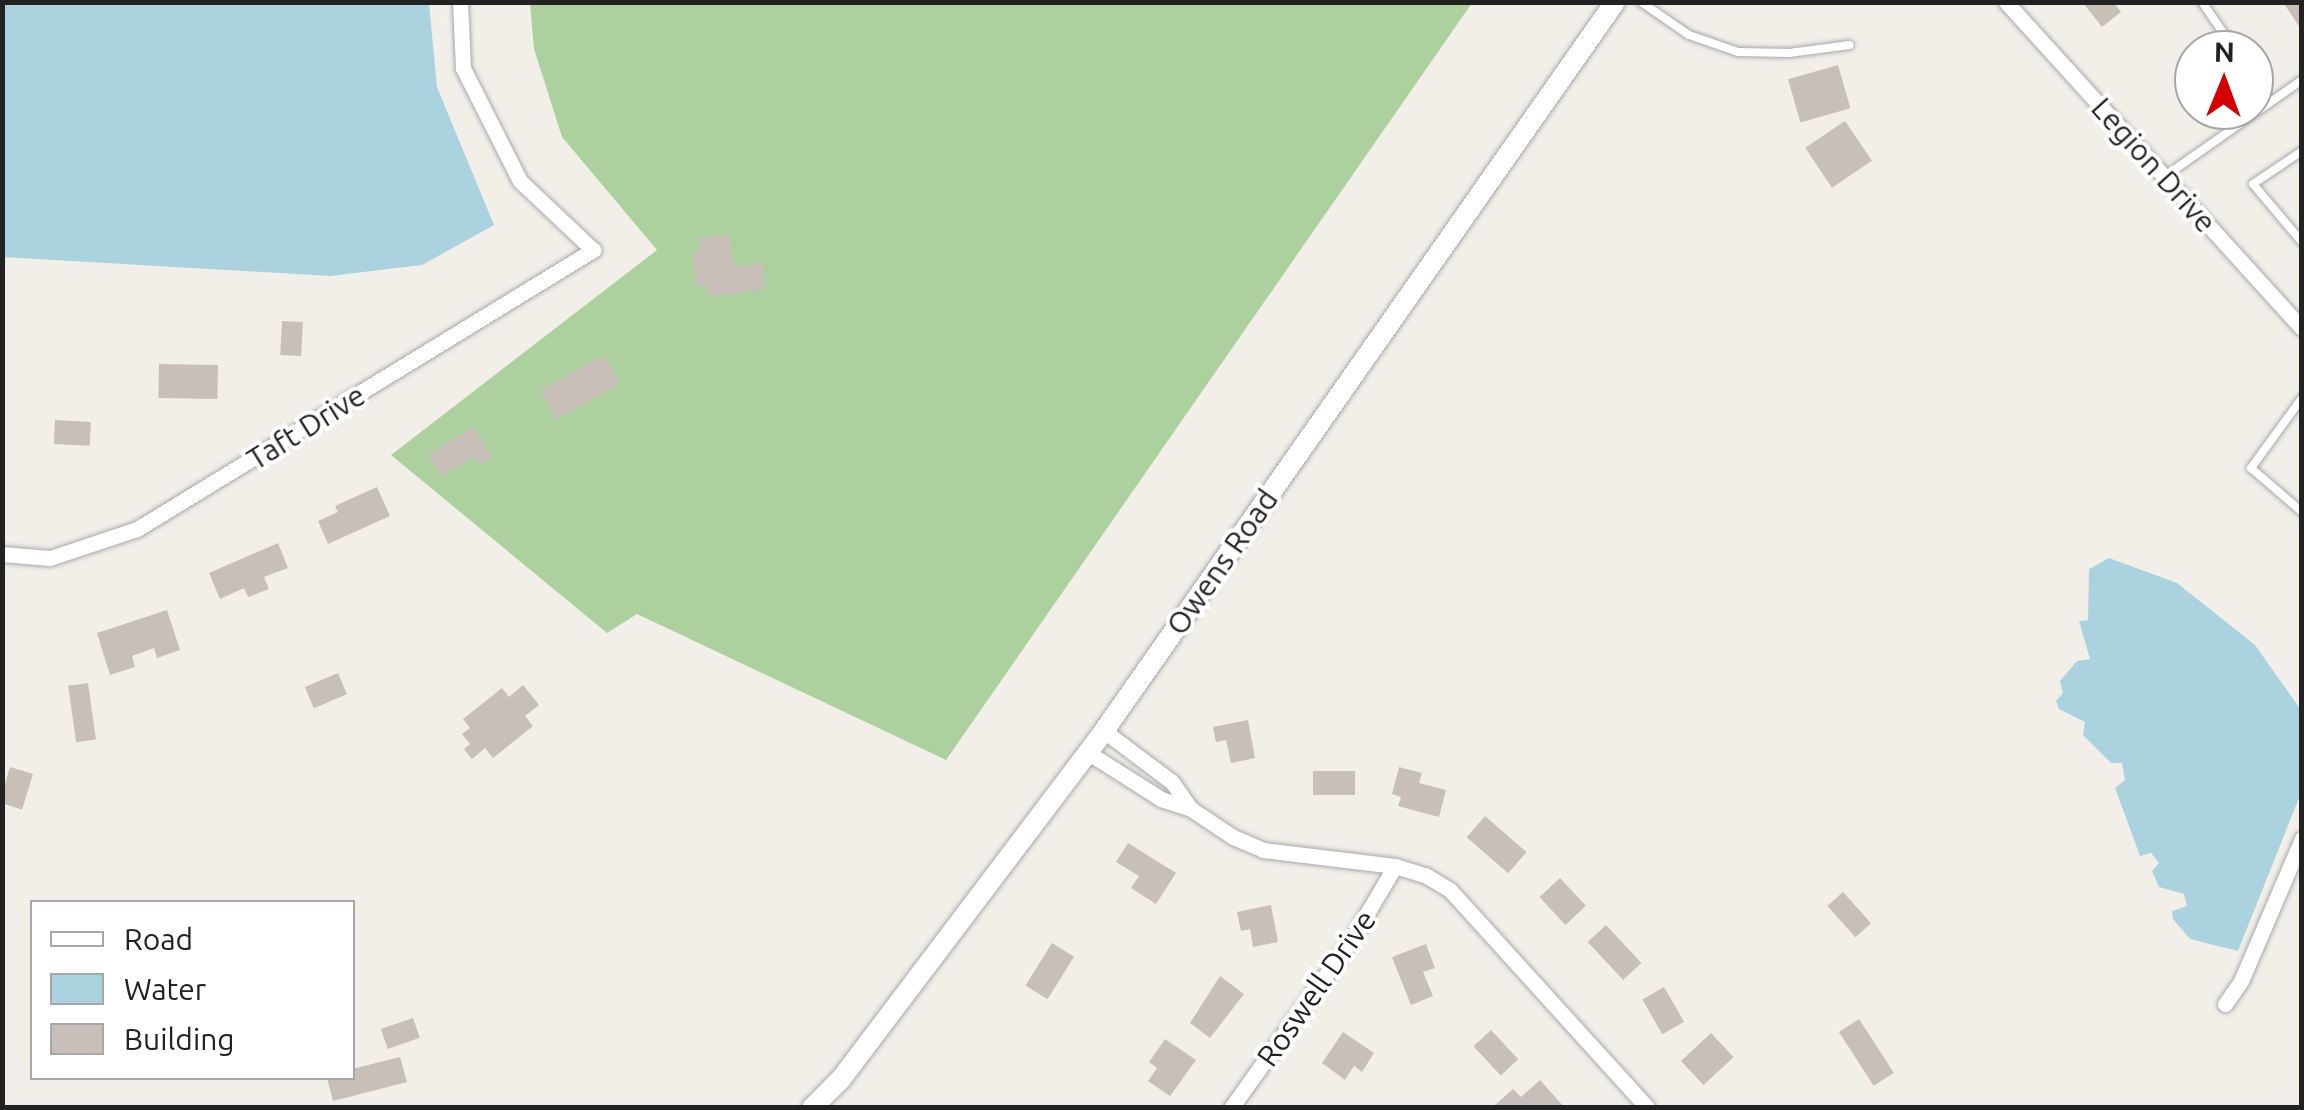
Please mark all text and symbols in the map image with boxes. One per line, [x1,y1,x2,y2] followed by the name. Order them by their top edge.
[2174,30,2274,130] north arrow
[2214,36,2235,67] text: N
[2084,90,2224,240] street label: Legion Drive
[241,377,371,477] street label: Taft Drive
[1159,482,1285,642] street label: Owens Road
[30,900,355,1080] legend
[1249,903,1383,1073] street label: Roswell Drive
[124,922,193,956] text: Road
[124,972,206,1006] text: Water
[124,1022,235,1056] text: Building

